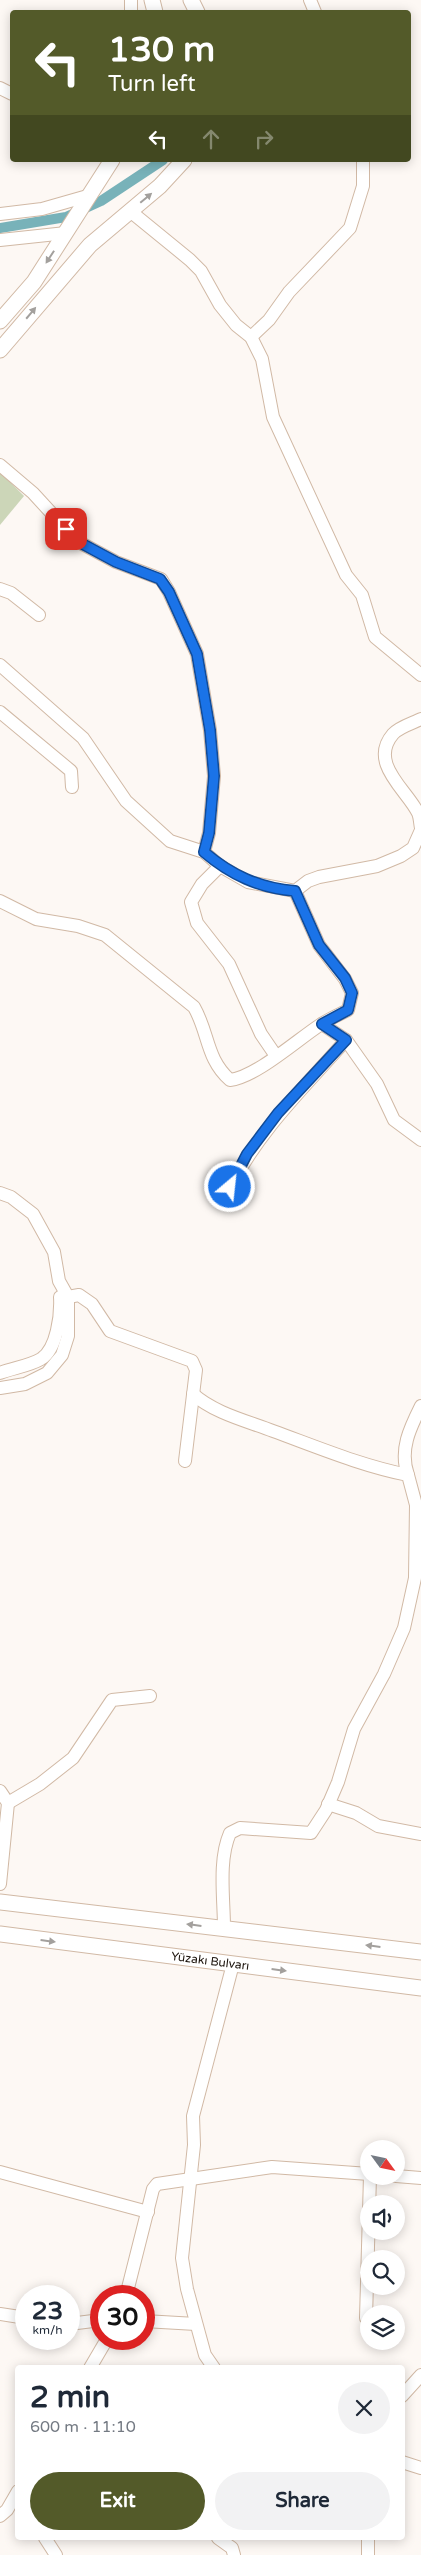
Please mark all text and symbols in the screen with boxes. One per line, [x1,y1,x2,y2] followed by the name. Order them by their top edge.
[108,29,215,71] text: 130 m
[25,30,90,95] icon: left
[108,71,196,97] text: Turn left
[144,125,172,153] icon: left
[197,125,225,153] icon: ahead
[250,125,278,153] icon: right
[140,193,152,204] one-way arrow
[45,250,55,264] one-way arrow
[26,306,37,319] one-way arrow
[45,508,87,550] pin
[52,515,80,543] icon: arrive
[203,1160,255,1212] position arrow
[186,1921,202,1929] one-way arrow
[41,1937,57,1945] one-way arrow
[364,1942,380,1950] one-way arrow
[170,1949,250,1973] street label: Yüzakı Bulvarı
[271,1966,287,1974] one-way arrow
[360,2140,405,2185] north arrow
[360,2140,405,2350] map controls
[360,2195,405,2240] button: sound
[360,2250,405,2295] button: search
[90,2285,155,2350] speed limit sign: 30
[32,2296,63,2326] text: 23
[360,2305,405,2350] button: layers
[32,2323,63,2337] text: km/h
[30,2379,110,2416] text: 2 min
[338,2382,390,2434] button: close
[30,2417,136,2437] text: 600 m · 11:10
[30,2472,205,2530] button: Exit
[215,2472,390,2530] button: Share

